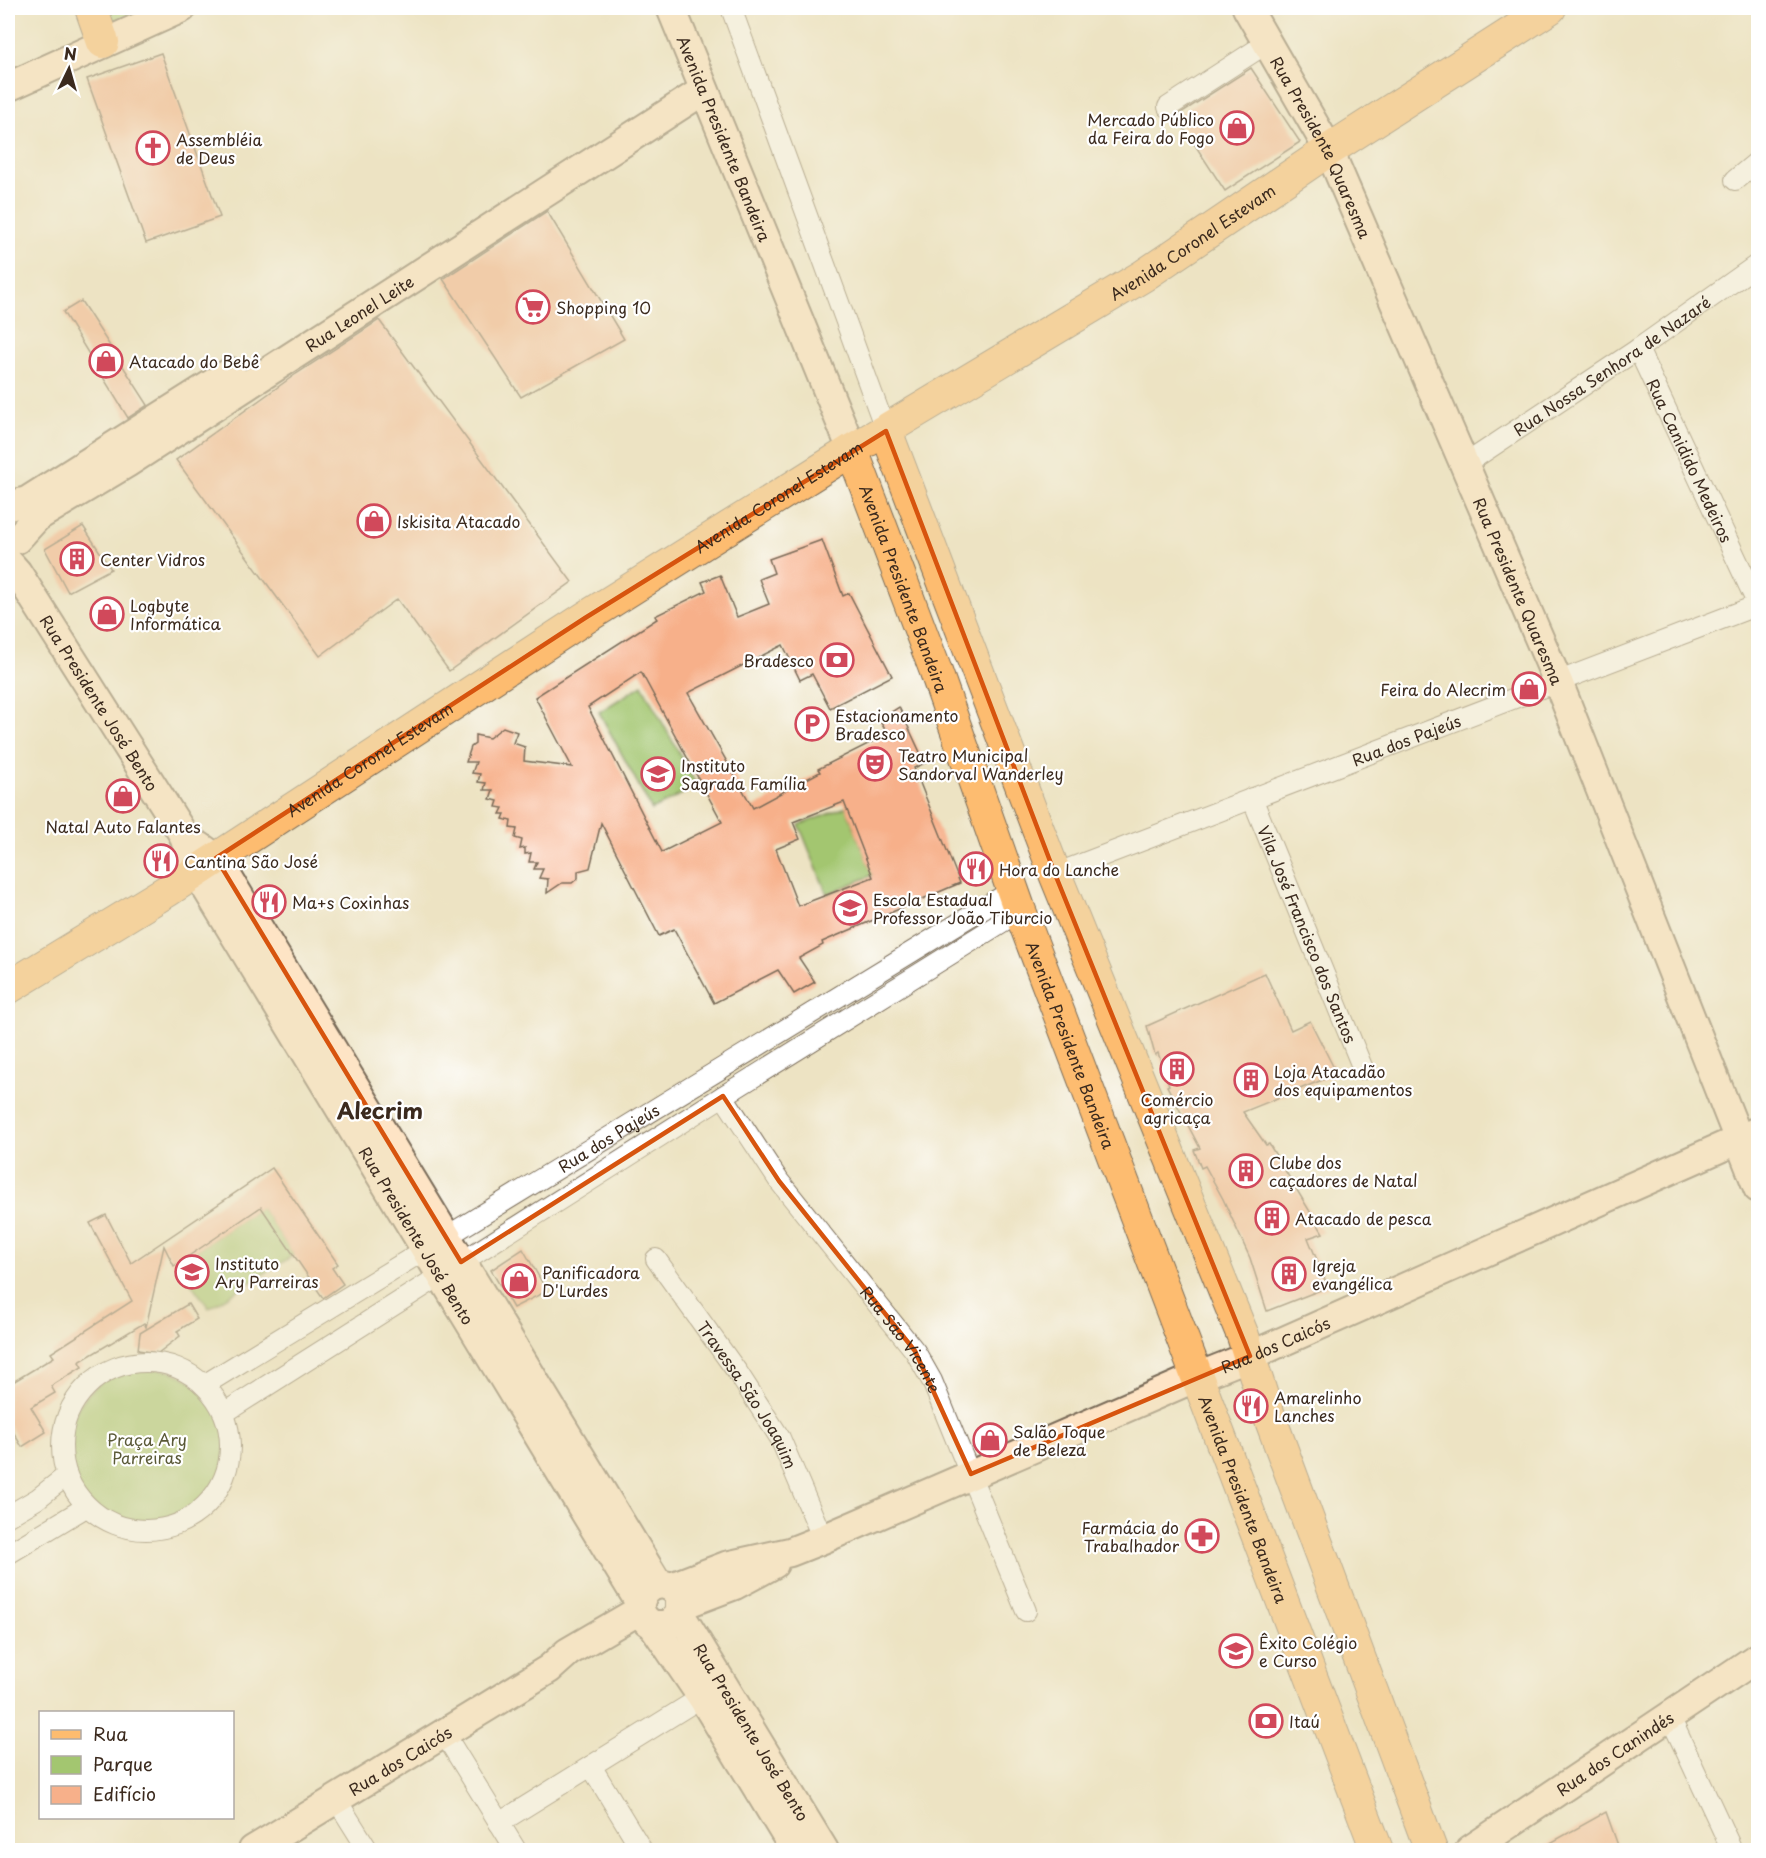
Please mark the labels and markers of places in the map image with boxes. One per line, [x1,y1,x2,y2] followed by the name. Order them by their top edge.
[1087,107,1214,149] place label: Mercado Público da Feira do Fogo
[1219,110,1255,146] shop icon: Mercado Público da Feira do Fogo
[176,127,262,169] place label: Assembléia de Deus
[135,130,171,166] church icon: Assembléia de Deus
[515,289,551,325] supermarket icon: Shopping 10
[556,295,651,319] place label: Shopping 10
[88,343,124,379] shop icon: Atacado do Bebê
[129,349,260,373] place label: Atacado do Bebê
[356,503,392,539] shop icon: Iskisita Atacado
[397,509,521,533] place label: Iskisita Atacado
[59,541,95,577] building icon: Center Vidros
[100,547,205,571] place label: Center Vidros
[130,593,221,635] place label: Logbyte Informática
[89,596,125,632] shop icon: Logbyte Informática
[819,642,855,678] bank icon: Bradesco
[743,648,814,672] place label: Bradesco
[1511,671,1547,707] shop icon: Feira do Alecrim
[1380,677,1506,701] place label: Feira do Alecrim
[835,703,959,745] place label: Estacionamento Bradesco
[794,706,830,742] parking icon: Estacionamento Bradesco
[898,743,1064,785] place label: Teatro Municipal Sandorval Wanderley
[857,746,893,782] theatre icon: Teatro Municipal Sandorval Wanderley
[681,753,807,795] place label: Instituto Sagrada Família
[640,756,676,792] school or university icon: Instituto Sagrada Família
[105,778,141,814] shop icon: Natal Auto Falantes
[45,814,201,838] place label: Natal Auto Falantes
[143,843,179,879] restaurant icon: Cantina São José
[184,849,318,873] place label: Cantina São José
[958,851,994,887] restaurant icon: Hora do Lanche
[999,857,1119,881] place label: Hora do Lanche
[251,884,287,920] restaurant icon: Ma+s Coxinhas
[873,887,1052,929] place label: Escola Estadual Professor João Tiburcio
[292,890,409,914] place label: Ma+s Coxinhas
[832,890,868,926] school or university icon: Escola Estadual Professor João Tiburcio
[1159,1051,1195,1087] building icon: Comércio agricaça
[1274,1059,1412,1101] place label: Loja Atacadão dos equipamentos
[1233,1062,1269,1098] building icon: Loja Atacadão dos equipamentos
[1140,1087,1214,1129] place label: Comércio agricaça
[1269,1150,1418,1192] place label: Clube dos caçadores de Natal
[1228,1153,1264,1189] building icon: Clube dos caçadores de Natal
[1254,1200,1290,1236] building icon: Atacado de pesca
[1295,1206,1432,1230] place label: Atacado de pesca
[215,1251,319,1293] place label: Instituto Ary Parreiras
[1312,1253,1392,1295] place label: Igreja evangélica
[174,1254,210,1290] school or university icon: Instituto Ary Parreiras
[1271,1256,1307,1292] building icon: Igreja evangélica
[542,1260,640,1302] place label: Panificadora D'Lurdes
[501,1263,537,1299] shop icon: Panificadora D'Lurdes
[1274,1385,1361,1427] place label: Amarelinho Lanches
[1233,1388,1269,1424] restaurant icon: Amarelinho Lanches
[1013,1419,1106,1461] place label: Salão Toque de Beleza
[972,1422,1008,1458] shop icon: Salão Toque de Beleza
[1082,1515,1180,1557] place label: Farmácia do Trabalhador
[1184,1518,1220,1554] pharmacy icon: Farmácia do Trabalhador
[1259,1630,1357,1672] place label: Êxito Colégio e Curso
[1218,1633,1254,1669] school or university icon: Êxito Colégio e Curso
[1248,1703,1284,1739] bank icon: Itaú
[1289,1709,1320,1733] place label: Itaú

